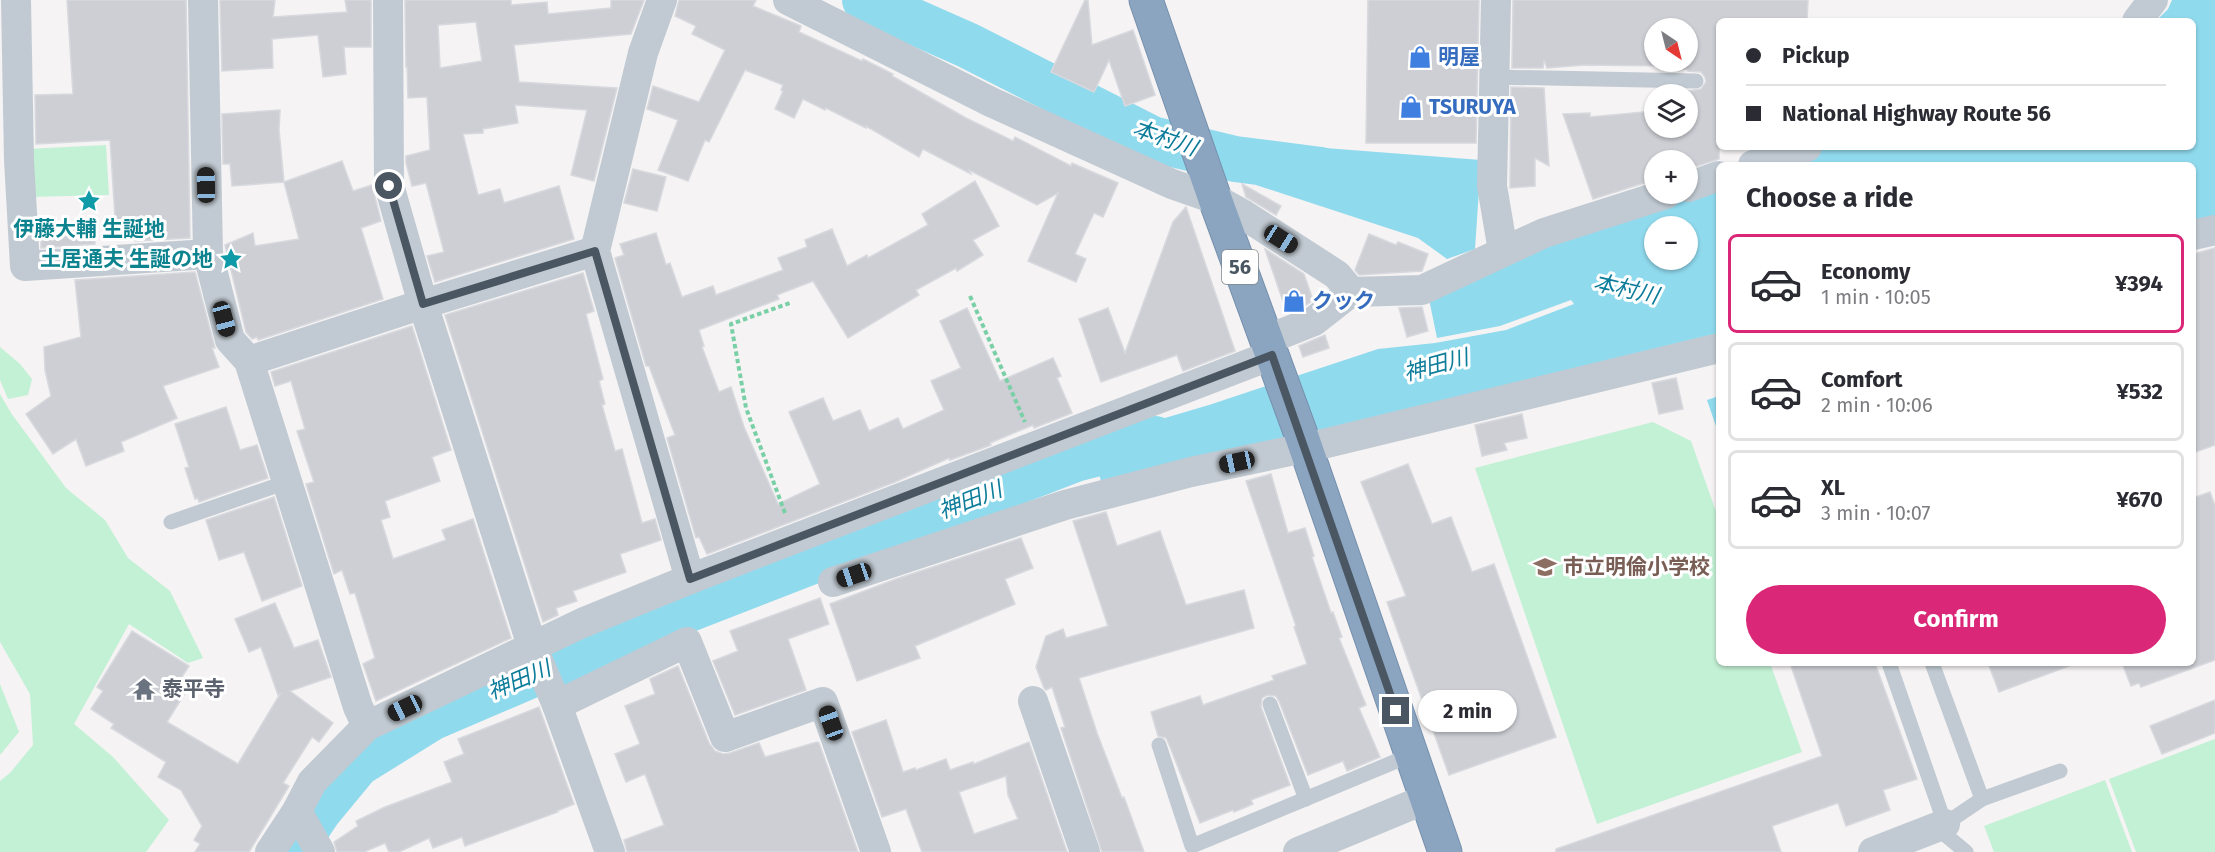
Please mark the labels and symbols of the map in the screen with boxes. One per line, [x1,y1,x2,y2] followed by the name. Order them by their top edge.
[1644,18,1698,72] north arrow
[1407,44,1433,70] shop icon: 明屋
[1438,44,1480,70] place label: 明屋
[1398,94,1424,120] shop icon: TSURUYA
[1429,94,1516,120] place label: TSURUYA
[1129,114,1202,162] water label: 本村川
[197,167,215,203] car
[375,172,402,199] route start
[76,188,102,214] place icon: 伊藤大輔 生誕地
[13,216,165,242] place label: 伊藤大輔 生誕地
[1261,222,1301,256] car
[40,246,213,272] place label: 土居通夫 生誕の地
[218,246,244,272] place icon: 土居通夫 生誕の地
[1222,250,1258,284] road number: 56
[1591,268,1663,310] water label: 本村川
[1281,288,1307,314] shop icon: クック
[1312,288,1375,314] place label: クック
[211,299,237,339] car
[1401,343,1473,387] water label: 神田川
[1218,449,1256,475] car
[934,475,1008,524] water label: 神田川
[1532,554,1558,580] school or university icon: 市立明倫小学校
[1563,554,1710,580] place label: 市立明倫小学校
[834,561,874,589] car
[483,654,556,705] water label: 神田川
[131,676,157,702] temple icon: 泰平寺
[162,676,225,702] place label: 泰平寺
[1417,690,1516,732] callout: 2 min
[385,692,425,724] car
[1382,697,1409,724] route end
[816,703,846,743] car

